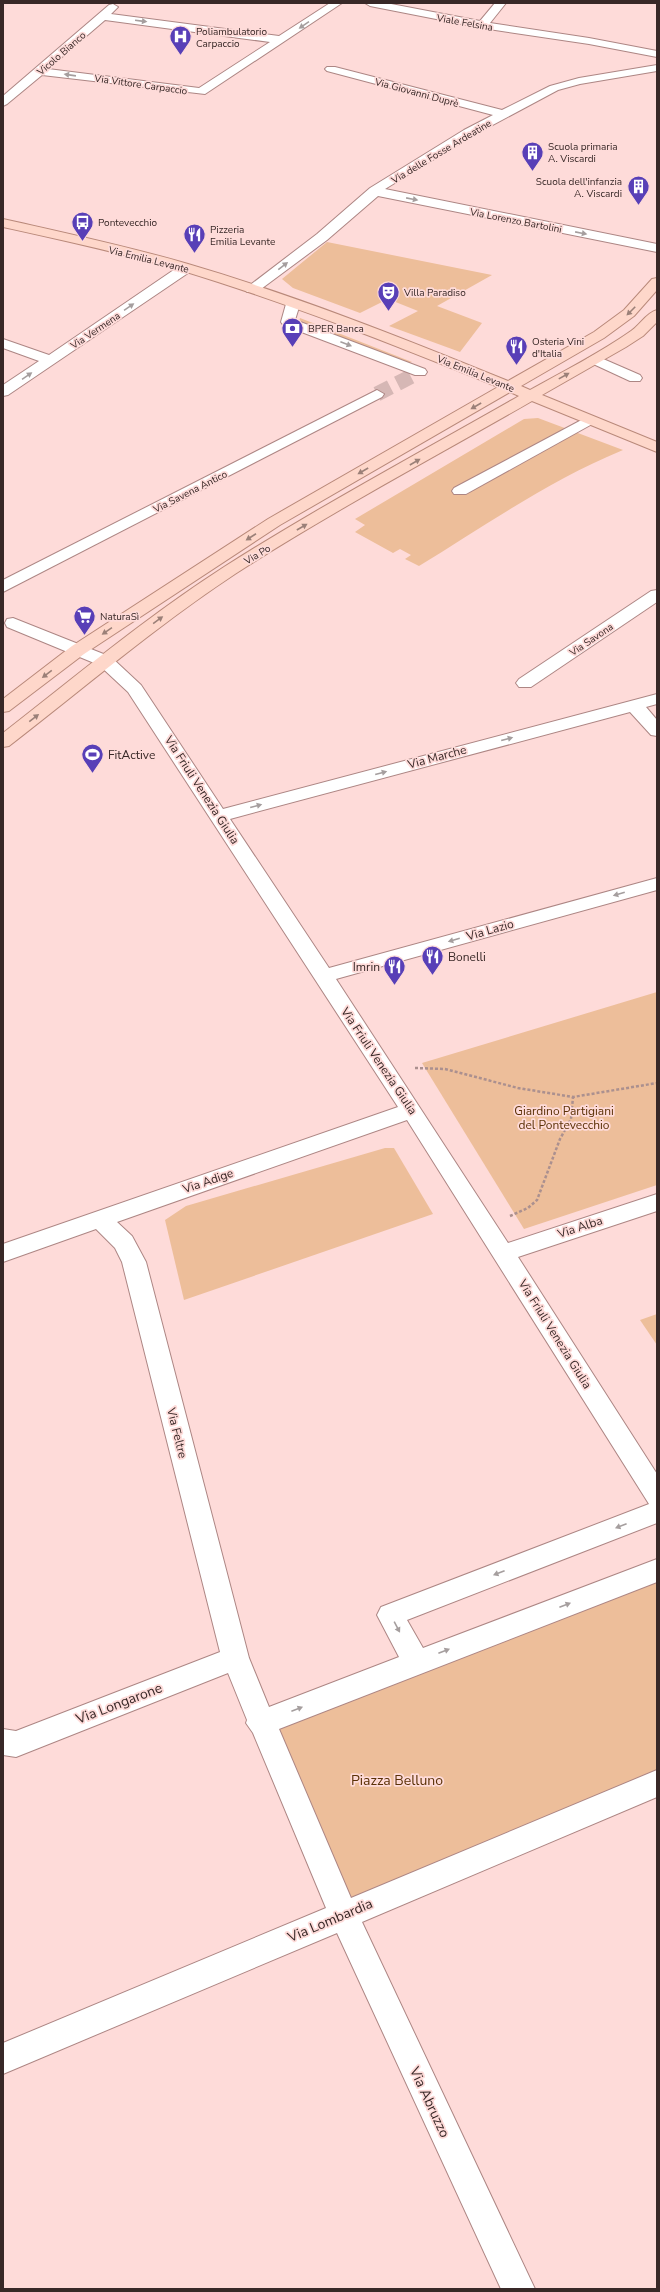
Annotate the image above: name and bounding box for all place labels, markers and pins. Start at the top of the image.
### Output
hospital icon: Poliambulatorio Carpaccio [168,24,194,57]
place label: Poliambulatorio Carpaccio [196,25,267,51]
building icon: Scuola primaria A. Viscardi [520,139,546,172]
place label: Scuola primaria A. Viscardi [548,140,618,166]
building icon: Scuola dell'infanzia A. Viscardi [625,174,651,207]
place label: Scuola dell'infanzia A. Viscardi [536,175,622,201]
bus stop icon: Pontevecchio [70,209,96,242]
place label: Pontevecchio [98,216,158,230]
restaurant icon: Pizzeria Emilia Levante [182,222,208,255]
place label: Pizzeria Emilia Levante [210,223,275,249]
theatre icon: Villa Paradiso [376,279,402,312]
place label: Villa Paradiso [403,286,466,300]
bank icon: BPER Banca [279,315,305,348]
place label: BPER Banca [308,322,364,336]
restaurant icon: Osteria Vini d'Italia [504,334,530,367]
place label: Osteria Vini d'Italia [532,335,584,361]
supermarket icon: NaturaSì [72,603,98,636]
place label: NaturaSì [100,610,139,624]
sports icon: FitActive [79,742,105,775]
place label: FitActive [108,747,155,763]
restaurant icon: Bonelli [419,944,445,977]
place label: Bonelli [448,949,486,965]
restaurant icon: Imrin [382,954,408,987]
place label: Imrin [353,959,380,975]

